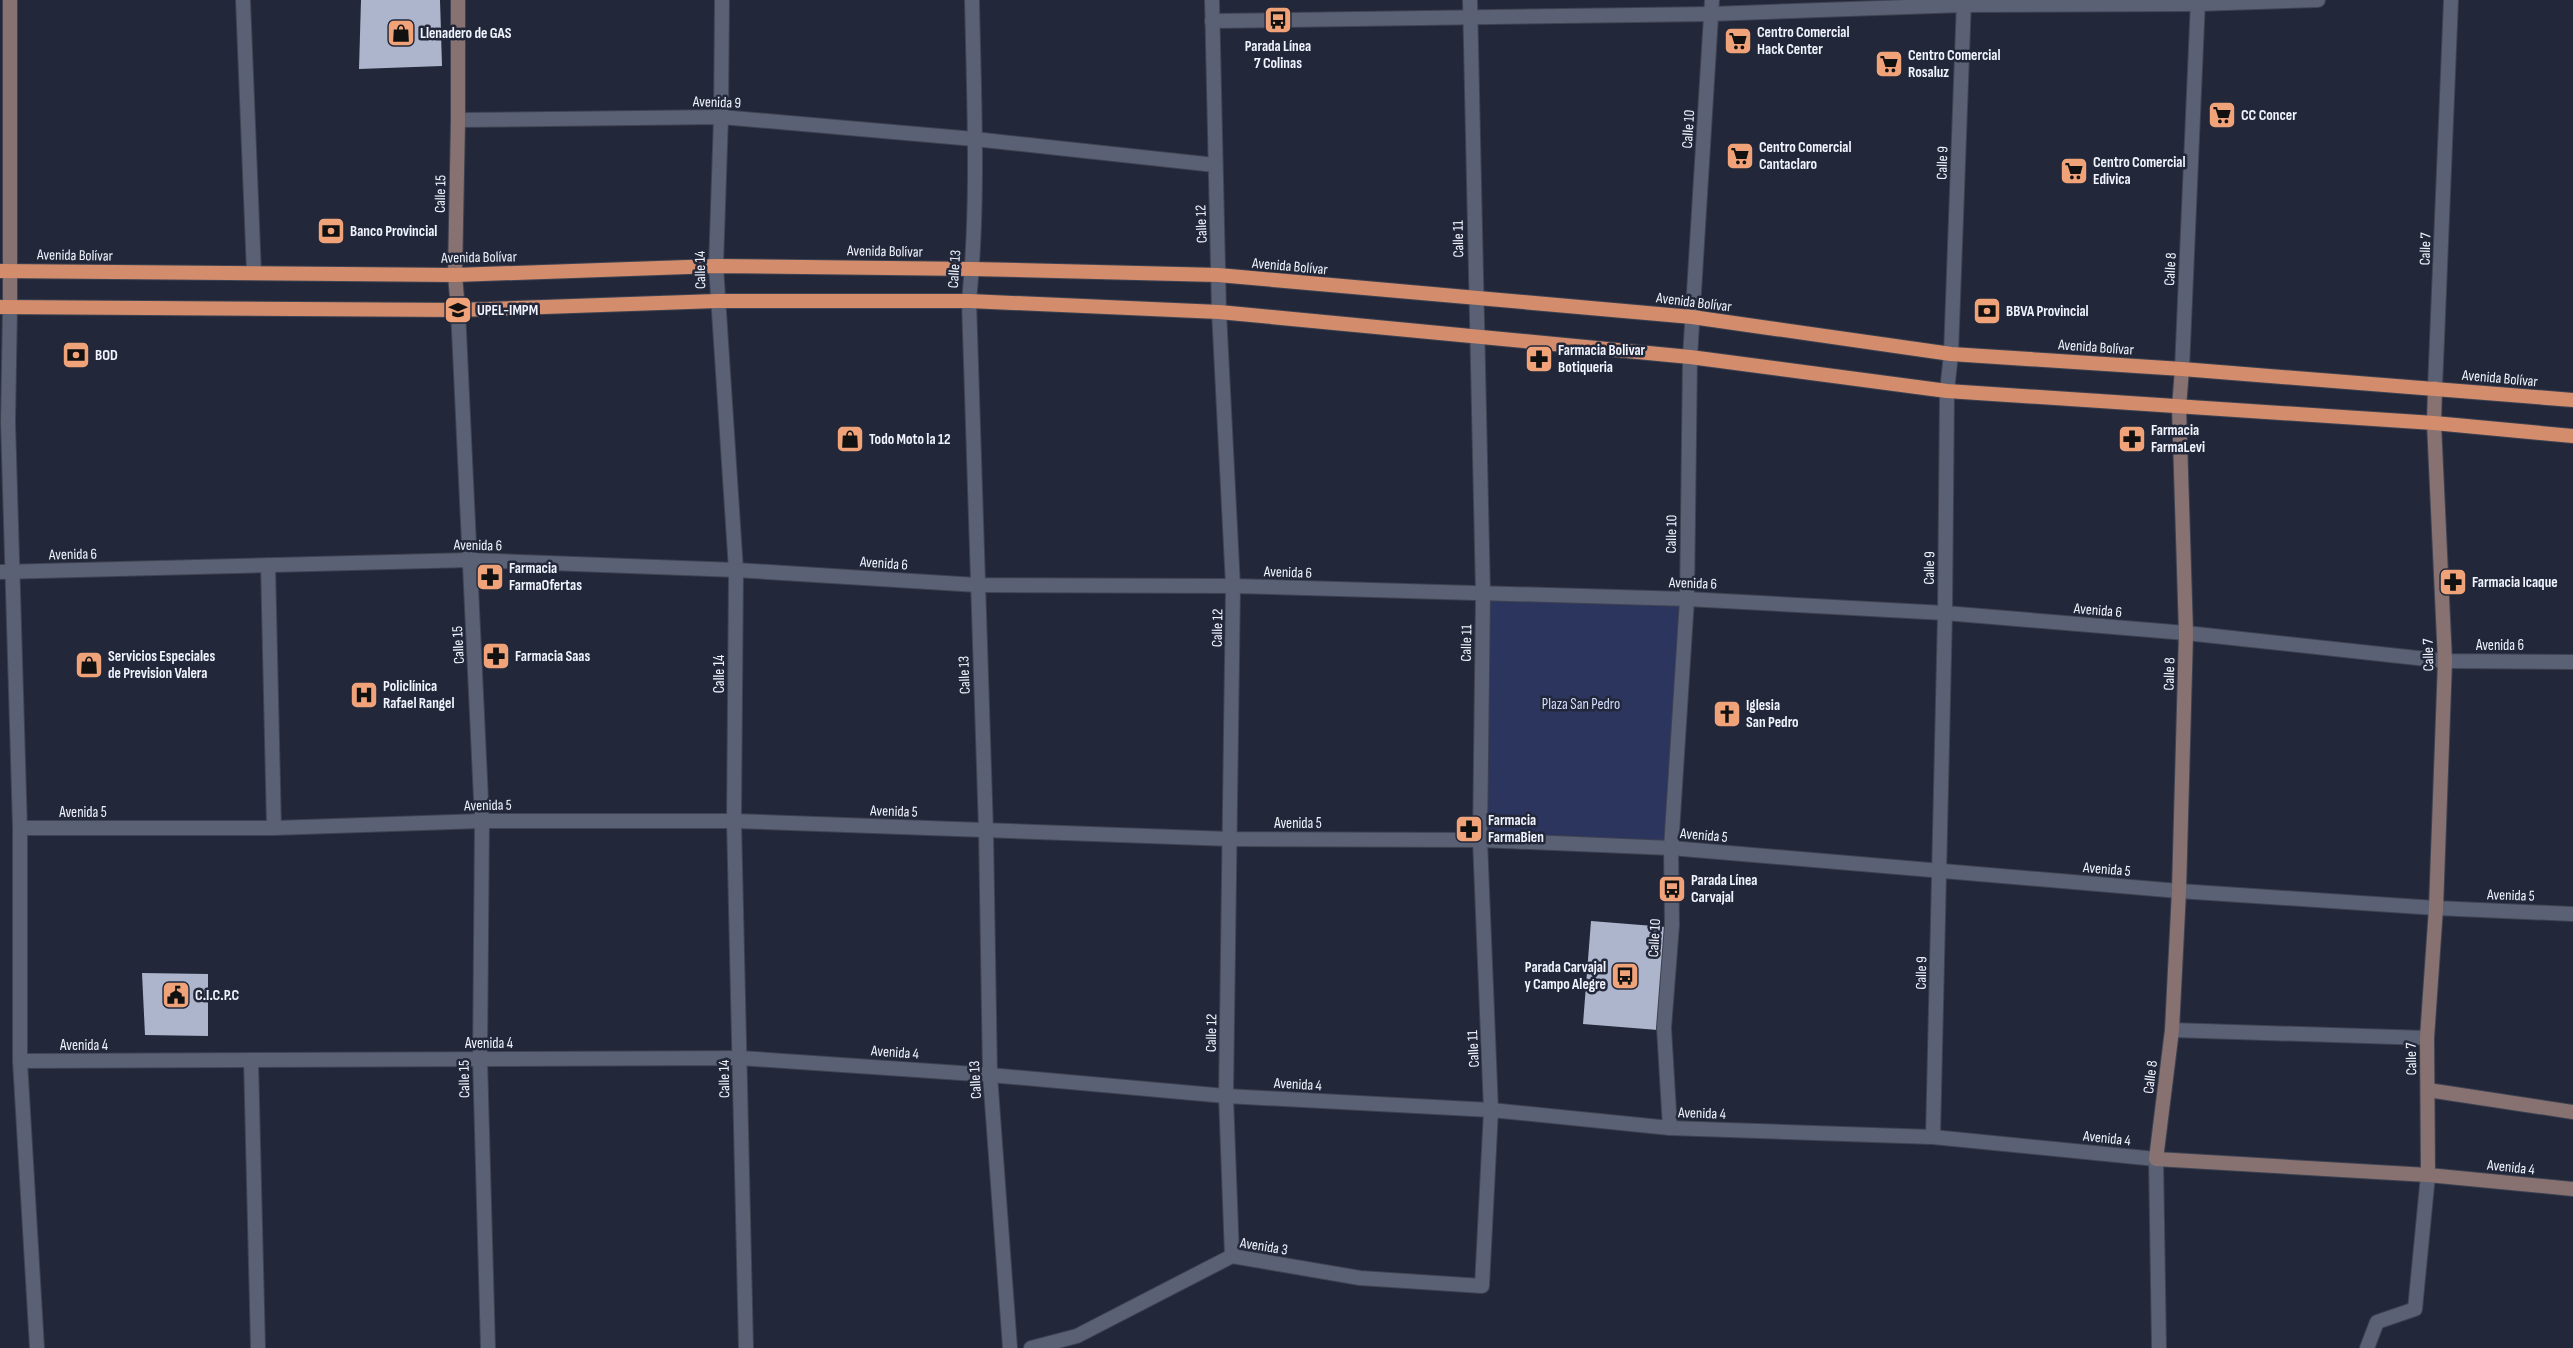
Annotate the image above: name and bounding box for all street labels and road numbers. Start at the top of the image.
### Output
street label: Avenida 9 [692,92,741,113]
street label: Calle 10 [1678,109,1699,149]
street label: Calle 9 [1932,146,1953,180]
street label: Calle 15 [431,175,450,213]
street label: Calle 12 [1191,204,1212,243]
street label: Calle 11 [1449,219,1468,258]
street label: Calle 7 [2415,232,2436,266]
street label: Avenida Bolívar [846,241,924,262]
street label: Avenida Bolívar [36,245,114,266]
street label: Avenida Bolívar [440,247,518,268]
street label: Calle 13 [944,249,965,289]
street label: Calle 14 [691,251,710,289]
street label: Calle 8 [2160,252,2181,286]
street label: Avenida Bolívar [1250,254,1329,279]
street label: Avenida Bolívar [1654,288,1733,317]
street label: Avenida Bolívar [2057,335,2135,360]
street label: Avenida Bolívar [2460,366,2539,391]
street label: Calle 10 [1662,514,1681,554]
street label: Avenida 6 [453,536,502,555]
street label: Avenida 6 [48,545,97,564]
street label: Calle 9 [1920,551,1939,585]
street label: Avenida 6 [858,552,909,575]
street label: Avenida 6 [1263,562,1312,583]
street label: Avenida 6 [1668,573,1717,594]
street label: Avenida 6 [2072,599,2123,622]
street label: Calle 12 [1208,609,1227,647]
street label: Calle 11 [1457,623,1476,662]
street label: Calle 15 [448,625,469,664]
street label: Avenida 6 [2475,636,2524,655]
street label: Calle 7 [2419,638,2438,672]
street label: Calle 14 [710,655,729,693]
street label: Calle 13 [954,655,975,694]
street label: Calle 8 [2159,657,2180,691]
street label: Avenida 5 [463,796,512,815]
street label: Avenida 5 [869,801,918,822]
street label: Avenida 5 [58,803,107,822]
street label: Avenida 5 [1273,814,1322,833]
street label: Avenida 5 [1678,824,1728,847]
street label: Avenida 5 [2081,858,2131,881]
street label: Avenida 5 [2486,885,2535,906]
street label: Calle 10 [1644,918,1665,958]
street label: Calle 9 [1912,956,1931,990]
street label: Calle 12 [1202,1014,1221,1052]
street label: Calle 11 [1463,1029,1484,1068]
street label: Avenida 4 [464,1034,513,1053]
street label: Avenida 4 [59,1036,108,1055]
street label: Avenida 4 [869,1041,919,1064]
street label: Calle 7 [2402,1042,2421,1076]
street label: Calle 8 [2139,1059,2162,1095]
street label: Calle 15 [455,1060,474,1098]
street label: Calle 14 [715,1060,734,1098]
street label: Calle 13 [965,1060,986,1100]
street label: Avenida 4 [1273,1074,1322,1095]
street label: Avenida 4 [1677,1103,1726,1124]
street label: Avenida 4 [2081,1126,2132,1150]
street label: Avenida 4 [2485,1155,2536,1179]
street label: Avenida 3 [1238,1233,1289,1260]

